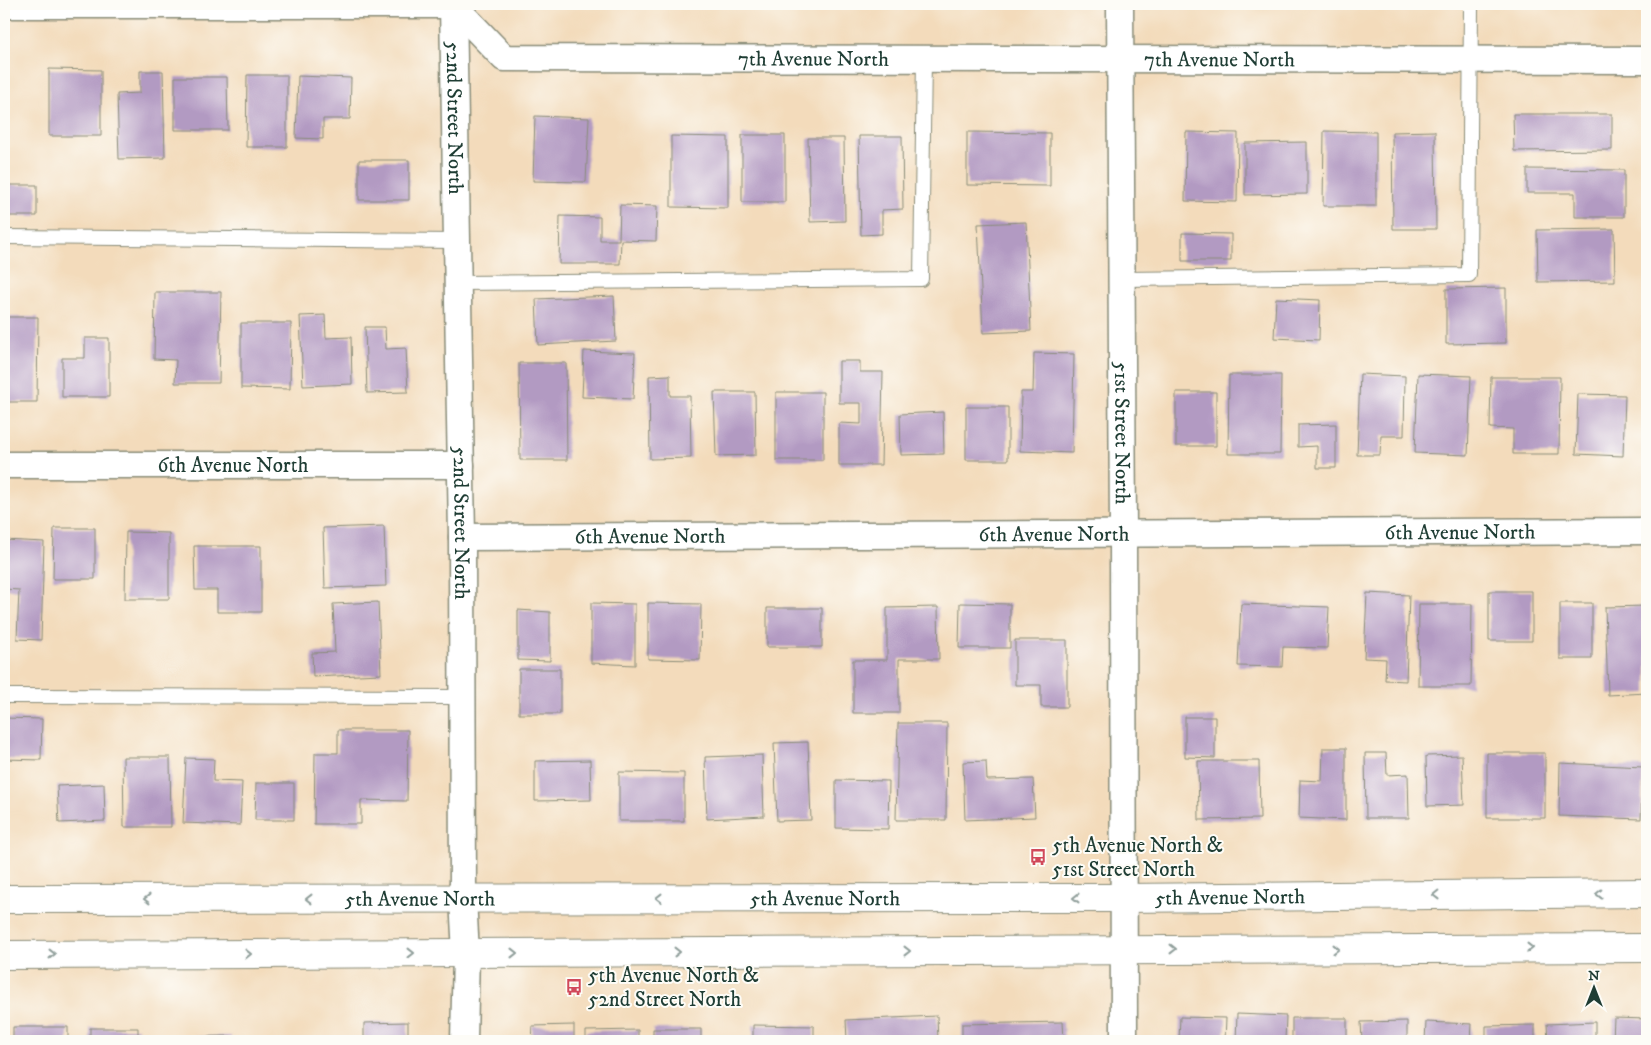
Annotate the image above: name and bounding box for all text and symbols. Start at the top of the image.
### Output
street label: 52nd Street North [440,41,468,195]
street label: 7th Avenue North [738,46,889,73]
street label: 7th Avenue North [1144,47,1295,73]
street label: 51st Street North [1108,361,1135,505]
street label: 52nd Street North [446,446,474,600]
street label: 6th Avenue North [158,453,308,479]
street label: 6th Avenue North [1385,520,1535,546]
street label: 6th Avenue North [979,522,1129,548]
street label: 6th Avenue North [575,524,725,550]
place label: 5th Avenue North & 51st Street North [1052,833,1223,883]
bus stop icon: 5th Avenue North & 51st Street North [1028,847,1048,867]
street label: 5th Avenue North [1155,884,1305,912]
street label: 5th Avenue North [750,886,900,912]
street label: 5th Avenue North [345,887,495,913]
one-way arrow [1594,888,1602,899]
one-way arrow [1432,890,1440,900]
one-way arrow [655,893,662,903]
one-way arrow [1071,893,1079,903]
one-way arrow [142,894,150,904]
one-way arrow [305,894,312,904]
one-way arrow [1527,943,1535,953]
one-way arrow [1170,944,1177,954]
one-way arrow [1332,944,1340,954]
one-way arrow [903,946,911,956]
one-way arrow [674,947,681,957]
one-way arrow [408,948,415,958]
one-way arrow [511,948,519,958]
one-way arrow [49,949,57,959]
one-way arrow [245,949,253,959]
north arrow [1568,962,1618,1012]
place label: 5th Avenue North & 52nd Street North [588,963,759,1013]
text: N [1588,967,1600,985]
bus stop icon: 5th Avenue North & 52nd Street North [564,977,584,997]

